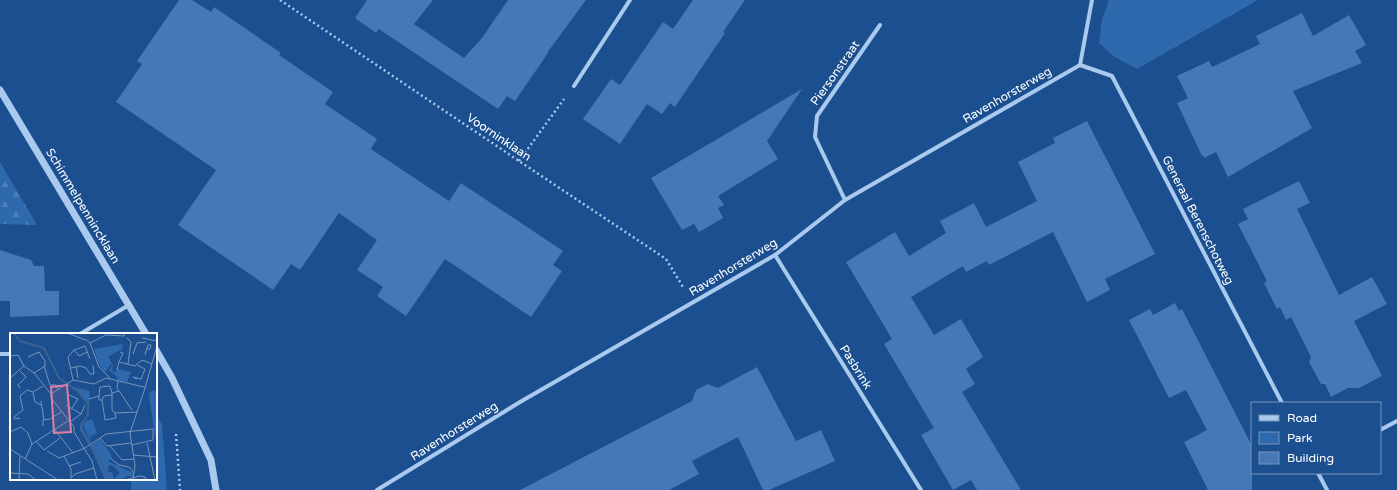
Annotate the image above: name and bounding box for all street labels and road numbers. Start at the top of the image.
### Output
street label: Piersonstraat [808,38,863,108]
street label: Ravenhorsterweg [960,64,1054,126]
street label: Voorninklaan [464,110,534,164]
street label: Schimmelpennincklaan [43,146,123,266]
street label: Generaal Berenschotweg [1159,153,1237,287]
street label: Ravenhorsterweg [686,235,780,299]
street label: Pasbrink [837,342,875,392]
street label: Ravenhorsterweg [408,399,500,463]

